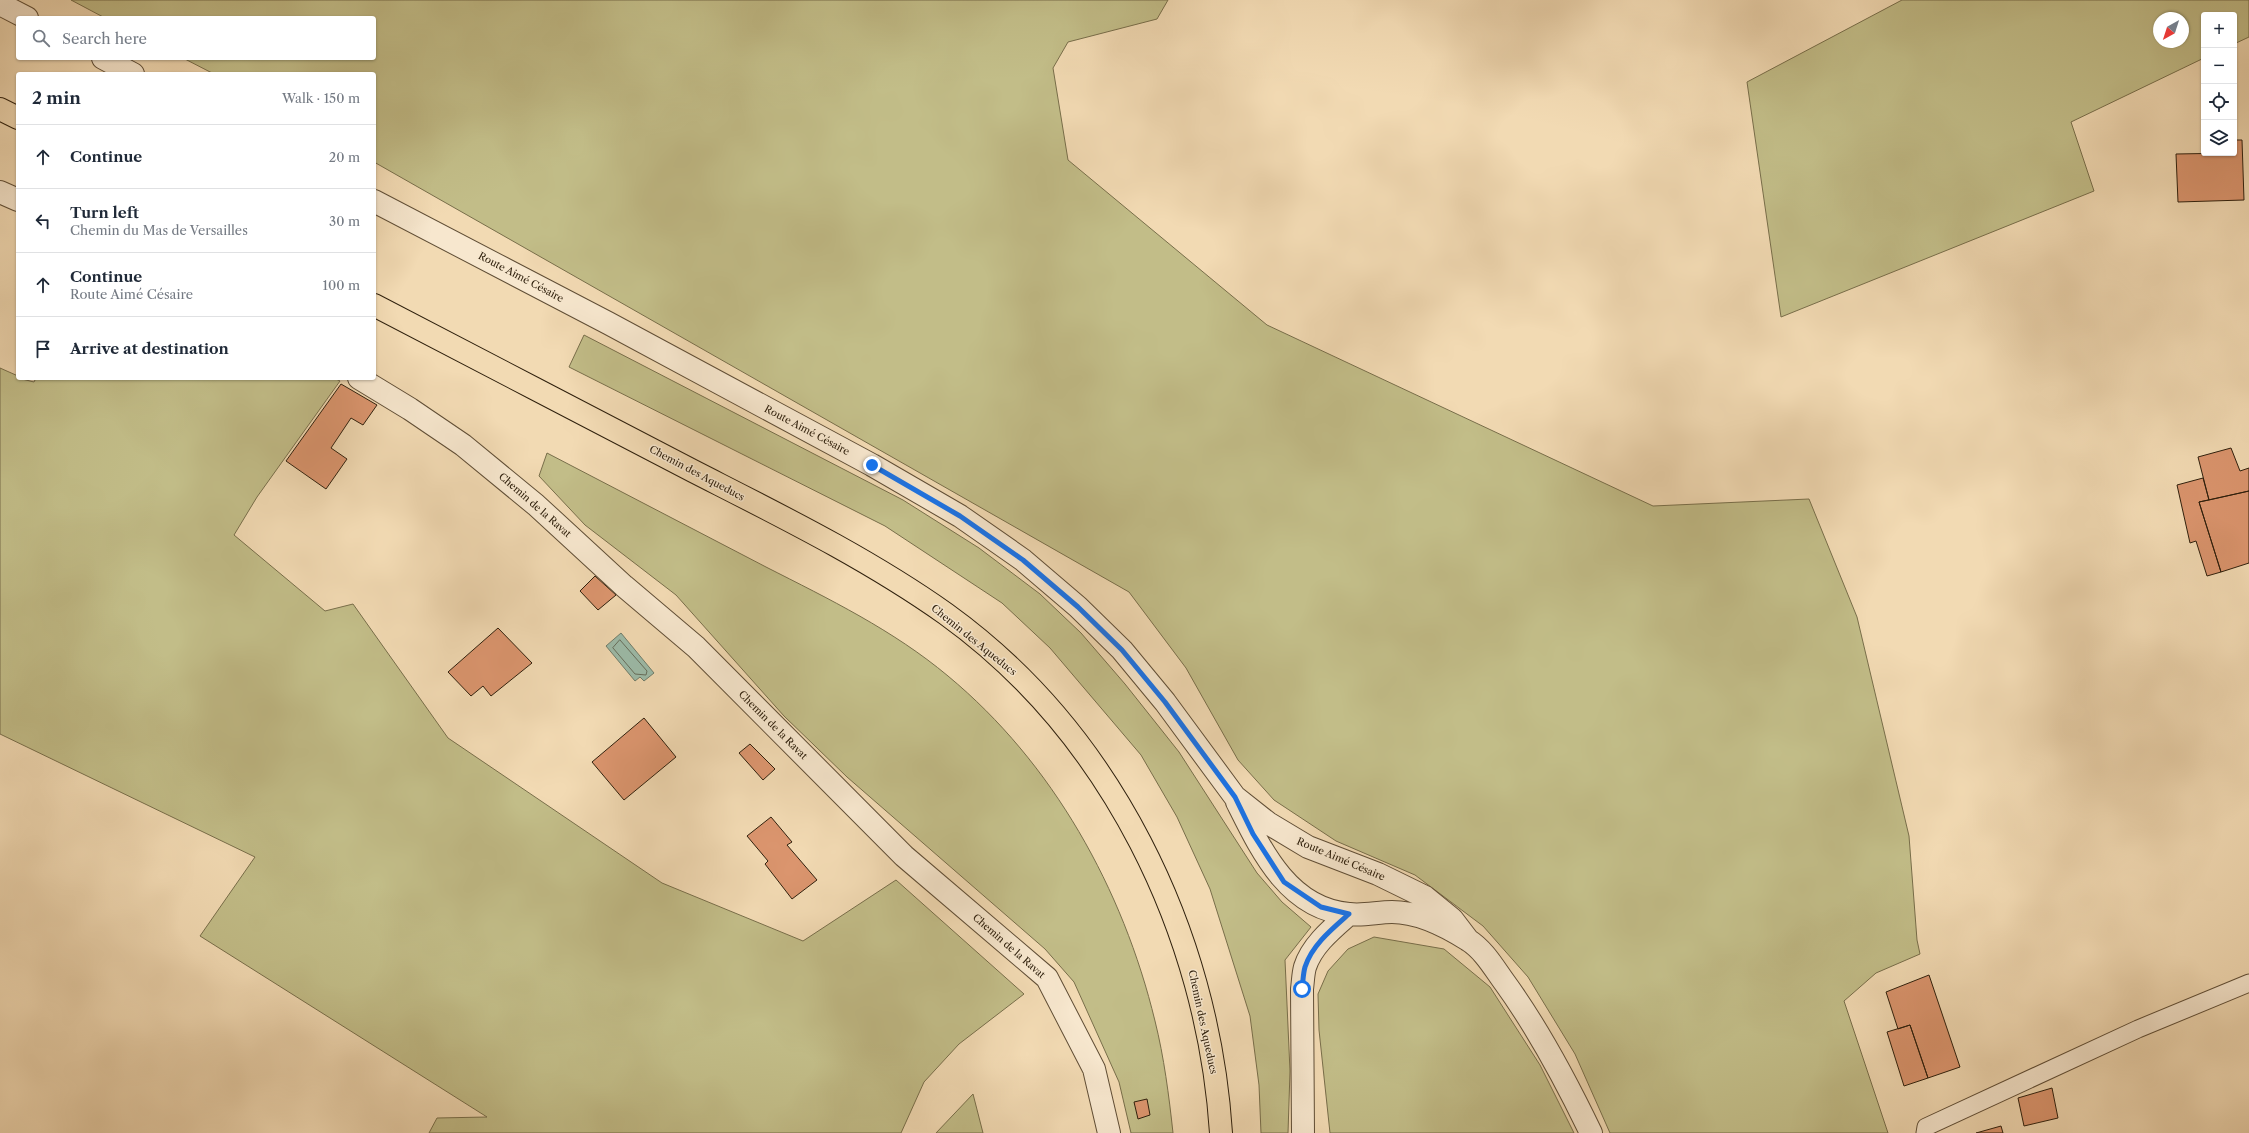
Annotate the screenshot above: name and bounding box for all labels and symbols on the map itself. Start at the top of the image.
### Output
north arrow [2153,12,2189,48]
street label: Route Aimé Césaire [476,249,566,305]
street label: Route Aimé Césaire [762,402,852,458]
street label: Chemin des Aqueducs [647,442,747,504]
route end [863,456,881,474]
street label: Chemin de la Ravat [496,470,574,540]
street label: Chemin des Aqueducs [929,602,1019,678]
street label: Chemin de la Ravat [736,688,811,763]
street label: Route Aimé Césaire [1295,835,1387,884]
street label: Chemin de la Ravat [970,911,1048,981]
street label: Chemin des Aqueducs [1186,969,1220,1075]
route start [1293,980,1311,998]

